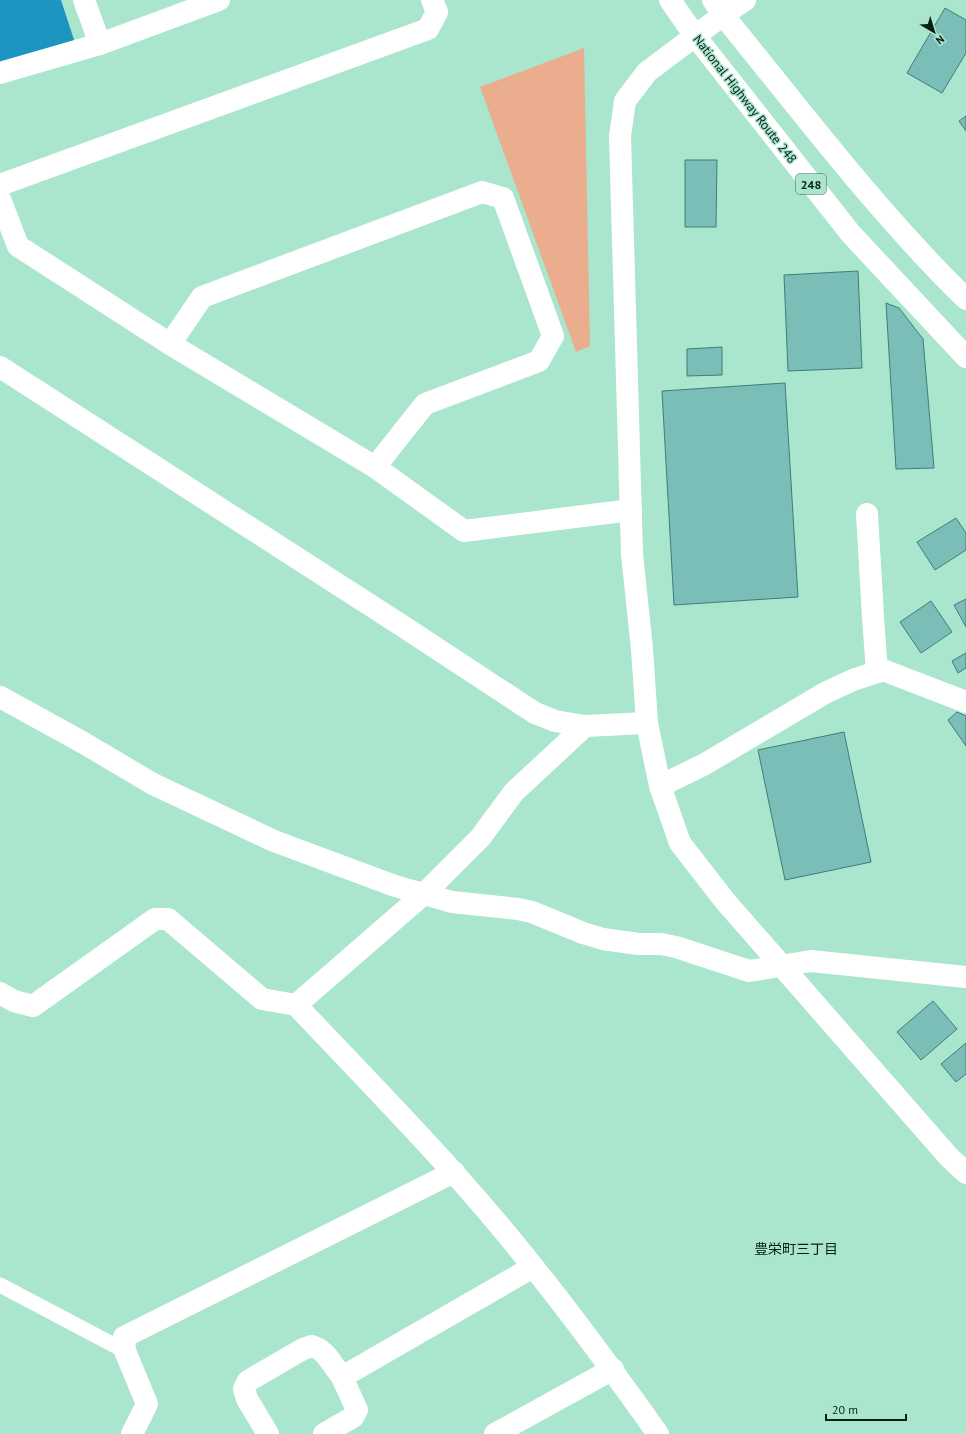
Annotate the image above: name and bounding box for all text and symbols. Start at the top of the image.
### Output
north arrow [914,12,954,52]
street label: National Highway Route 248 [689,31,801,167]
text: N [933,32,947,48]
road number: 248 [796,174,826,194]
district label: 豊栄町三丁目 [754,1240,838,1258]
scale bar [826,1396,906,1422]
text: 20 m [832,1402,858,1417]

